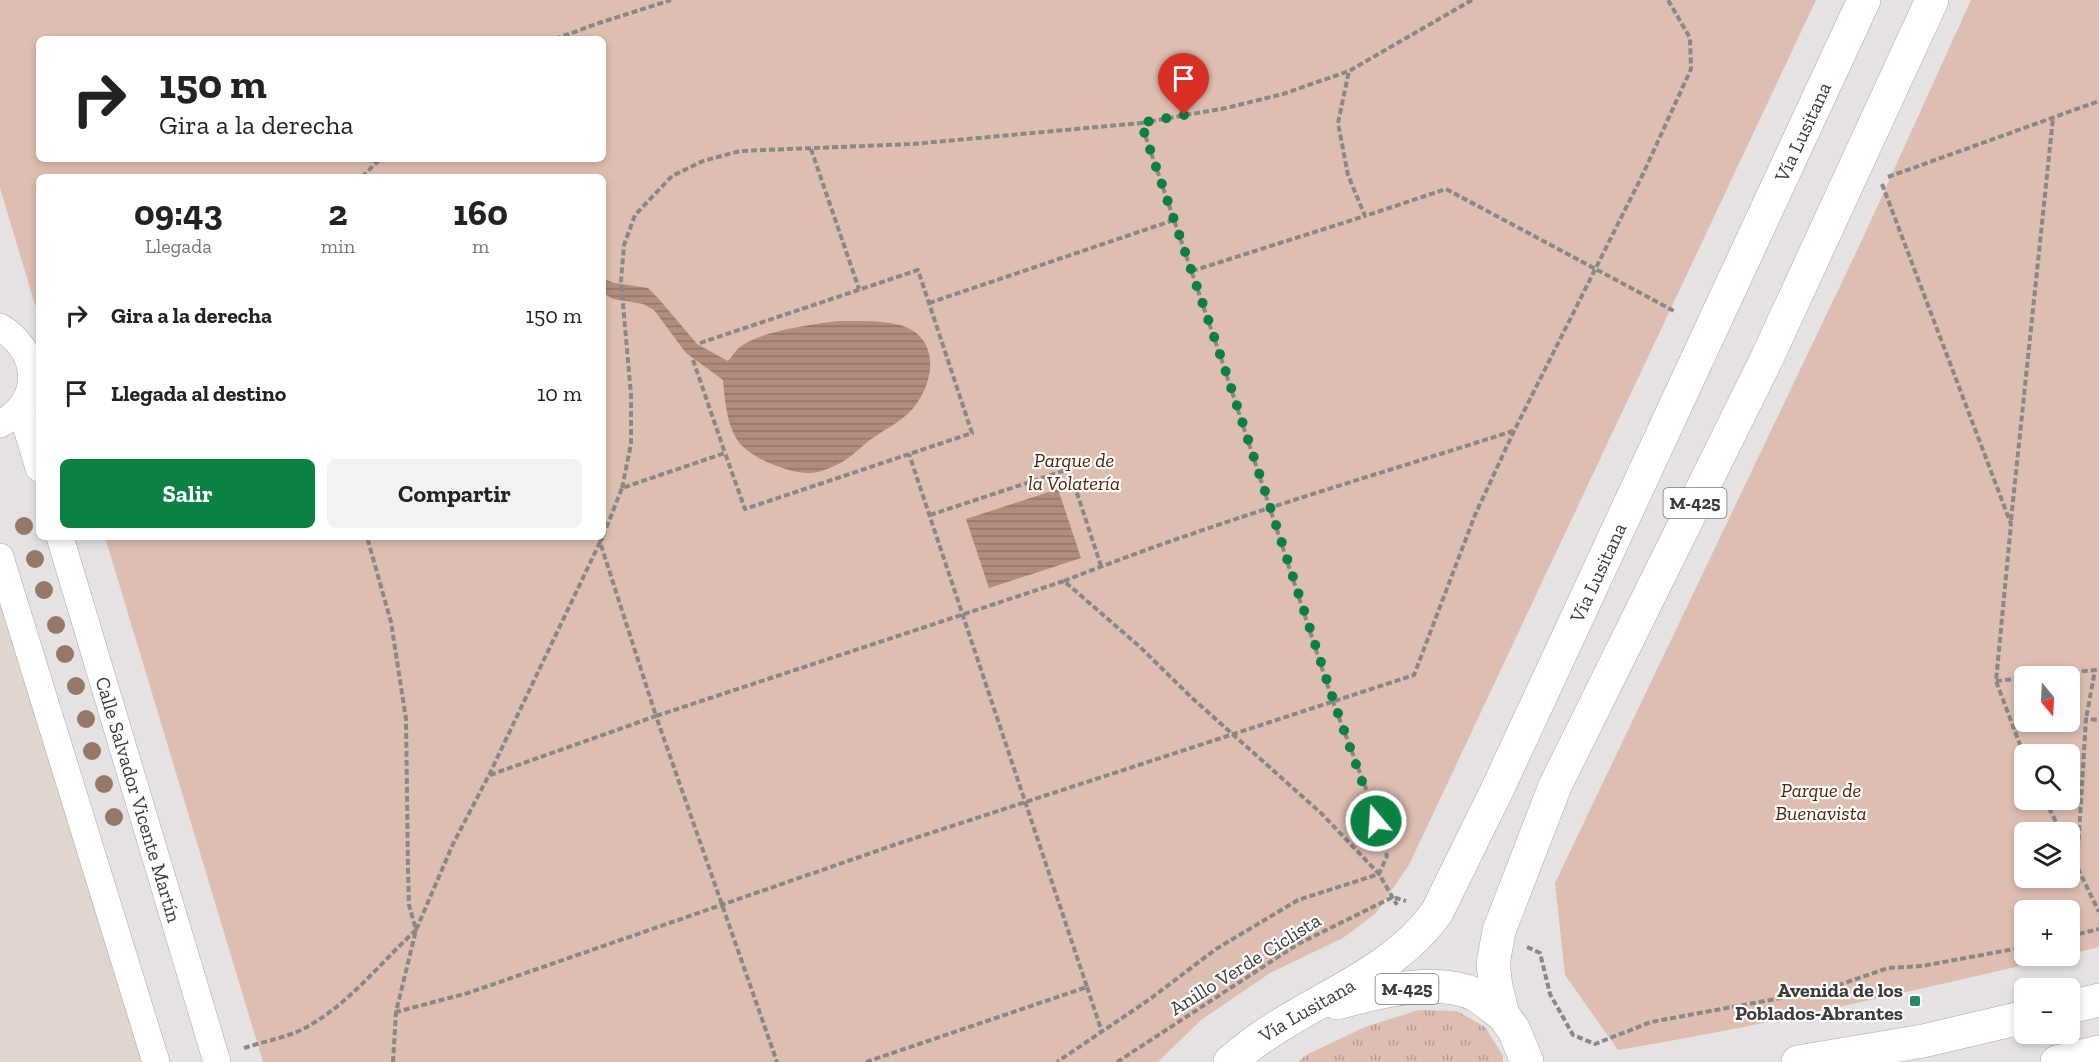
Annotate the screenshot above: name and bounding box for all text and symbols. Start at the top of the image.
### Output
pin [1158,53,1209,115]
text: 150 m [159,58,267,109]
icon: right [60,60,138,138]
icon: arrive [1167,62,1200,95]
street label: Vía Lusitana [1769,78,1836,186]
text: Gira a la derecha [159,109,353,141]
text: 09:43 [134,191,223,234]
text: 2 [328,191,348,234]
text: 160 [453,191,508,234]
text: Llegada [145,234,212,258]
text: min [321,234,355,258]
text: m [472,234,489,258]
icon: right [60,299,93,332]
text: Gira a la derecha [111,302,272,329]
text: 150 m [526,302,582,329]
icon: arrive [60,377,93,410]
text: Llegada al destino [111,380,286,407]
text: 10 m [537,380,582,407]
park label: Parque de la Volatería [1028,448,1120,495]
button: Salir [60,459,315,528]
button: Compartir [327,459,582,528]
road number: M-425 [1664,488,1726,518]
street label: Vía Lusitana [1564,519,1632,627]
north arrow [2014,666,2080,732]
map controls [2014,666,2080,1044]
street label: Calle Salvador Vicente Martín [90,674,187,926]
button: search [2014,744,2080,810]
park label: Parque de Buenavista [1775,778,1867,825]
position arrow [1344,789,1408,853]
button: layers [2014,822,2080,888]
button: + [2014,900,2080,966]
street label: Anillo Verde Ciclista [1165,908,1325,1020]
street label: Vía Lusitana [1253,973,1359,1048]
road number: M-425 [1376,974,1438,1004]
place label: Avenida de los Poblados-Abrantes [1735,978,1903,1025]
button: − [2014,978,2080,1044]
marker: Avenida de los Poblados-Abrantes [1908,994,1922,1008]

